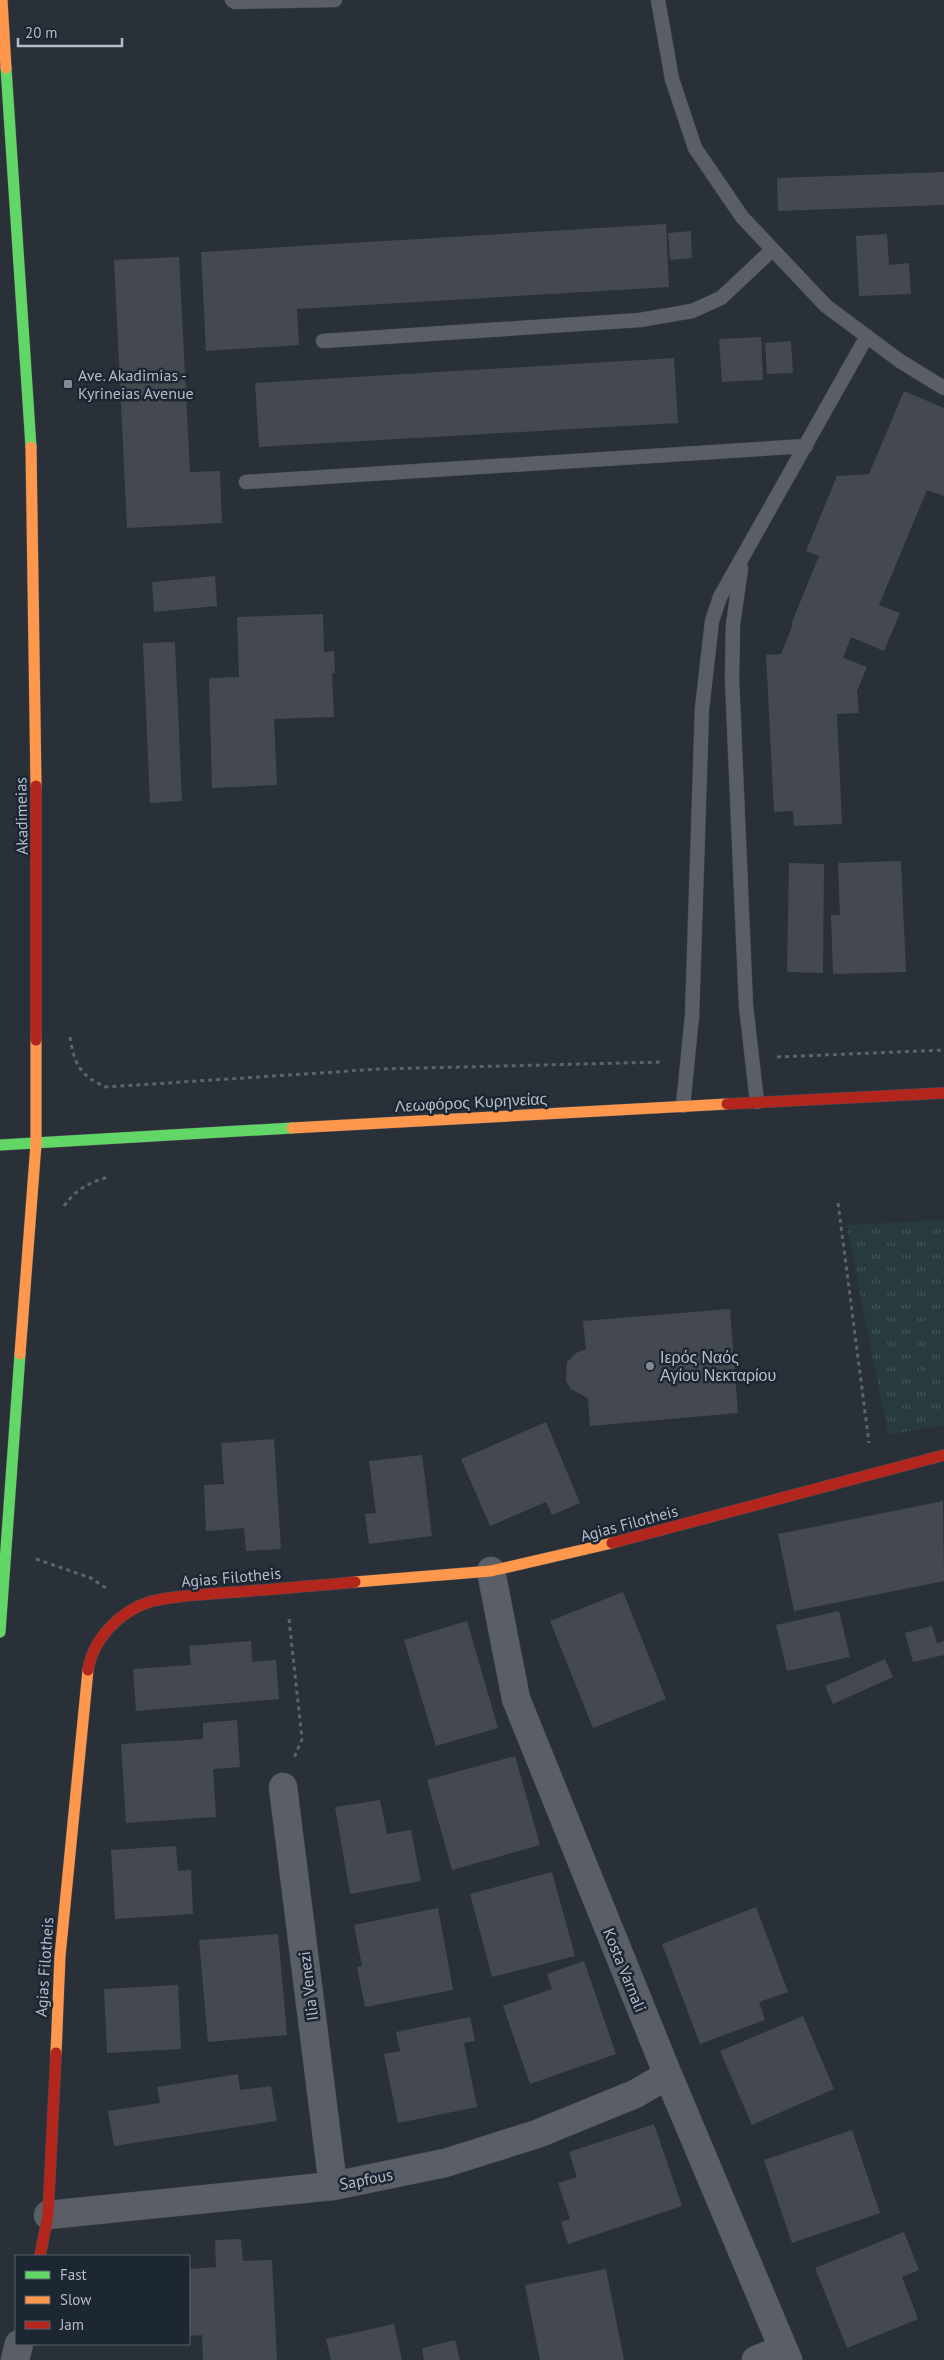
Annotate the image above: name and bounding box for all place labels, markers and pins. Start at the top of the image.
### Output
place label: Ave. Akadimias - Kyrineias Avenue [78,365,194,403]
marker: Ave. Akadimias - Kyrineias Avenue [62,378,74,390]
place label: Ιερός Ναός Αγίου Νεκταρίου [660,1347,776,1385]
marker: Ιερός Ναός Αγίου Νεκταρίου [644,1360,656,1372]

